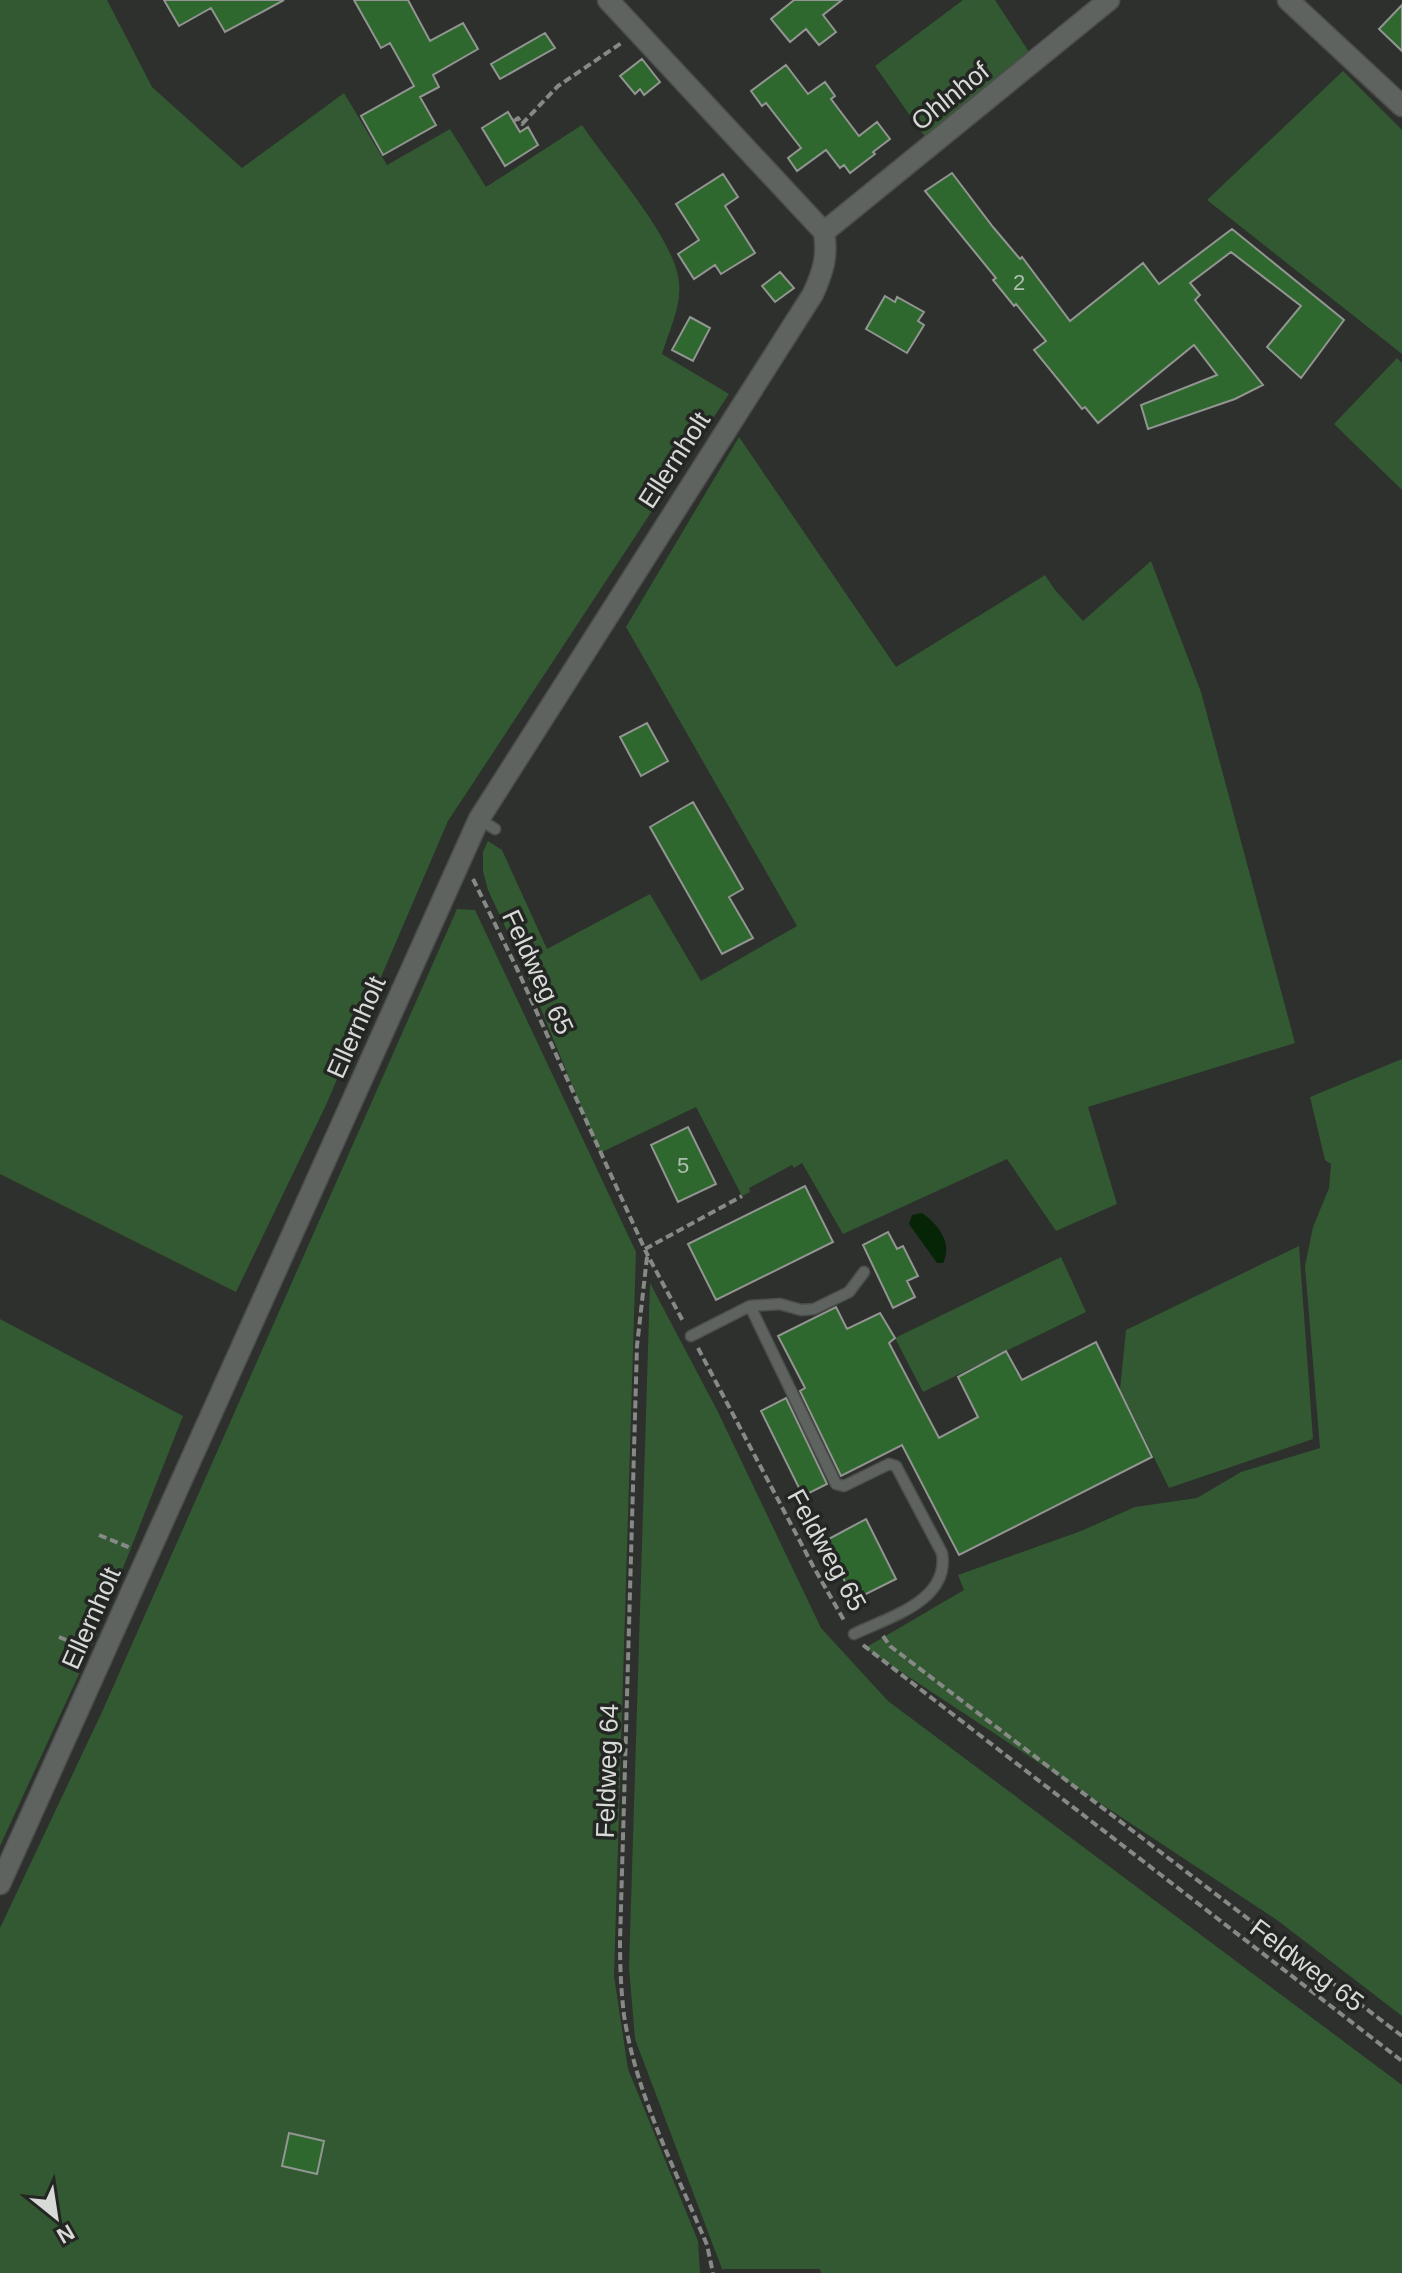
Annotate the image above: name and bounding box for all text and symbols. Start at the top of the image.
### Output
street label: Ohlnhof [905,55,995,136]
house number: 2 [1013,270,1025,295]
street label: Ellernholt [632,406,717,514]
street label: Feldweg 65 [496,905,580,1039]
street label: Ellernholt [320,971,392,1083]
house number: 5 [677,1153,689,1178]
street label: Feldweg 65 [781,1484,873,1616]
street label: Ellernholt [55,1562,127,1674]
street label: Feldweg 64 [590,1703,624,1839]
street label: Feldweg 65 [1244,1913,1370,2017]
north arrow [16,2177,96,2257]
text: N [53,2219,79,2249]

